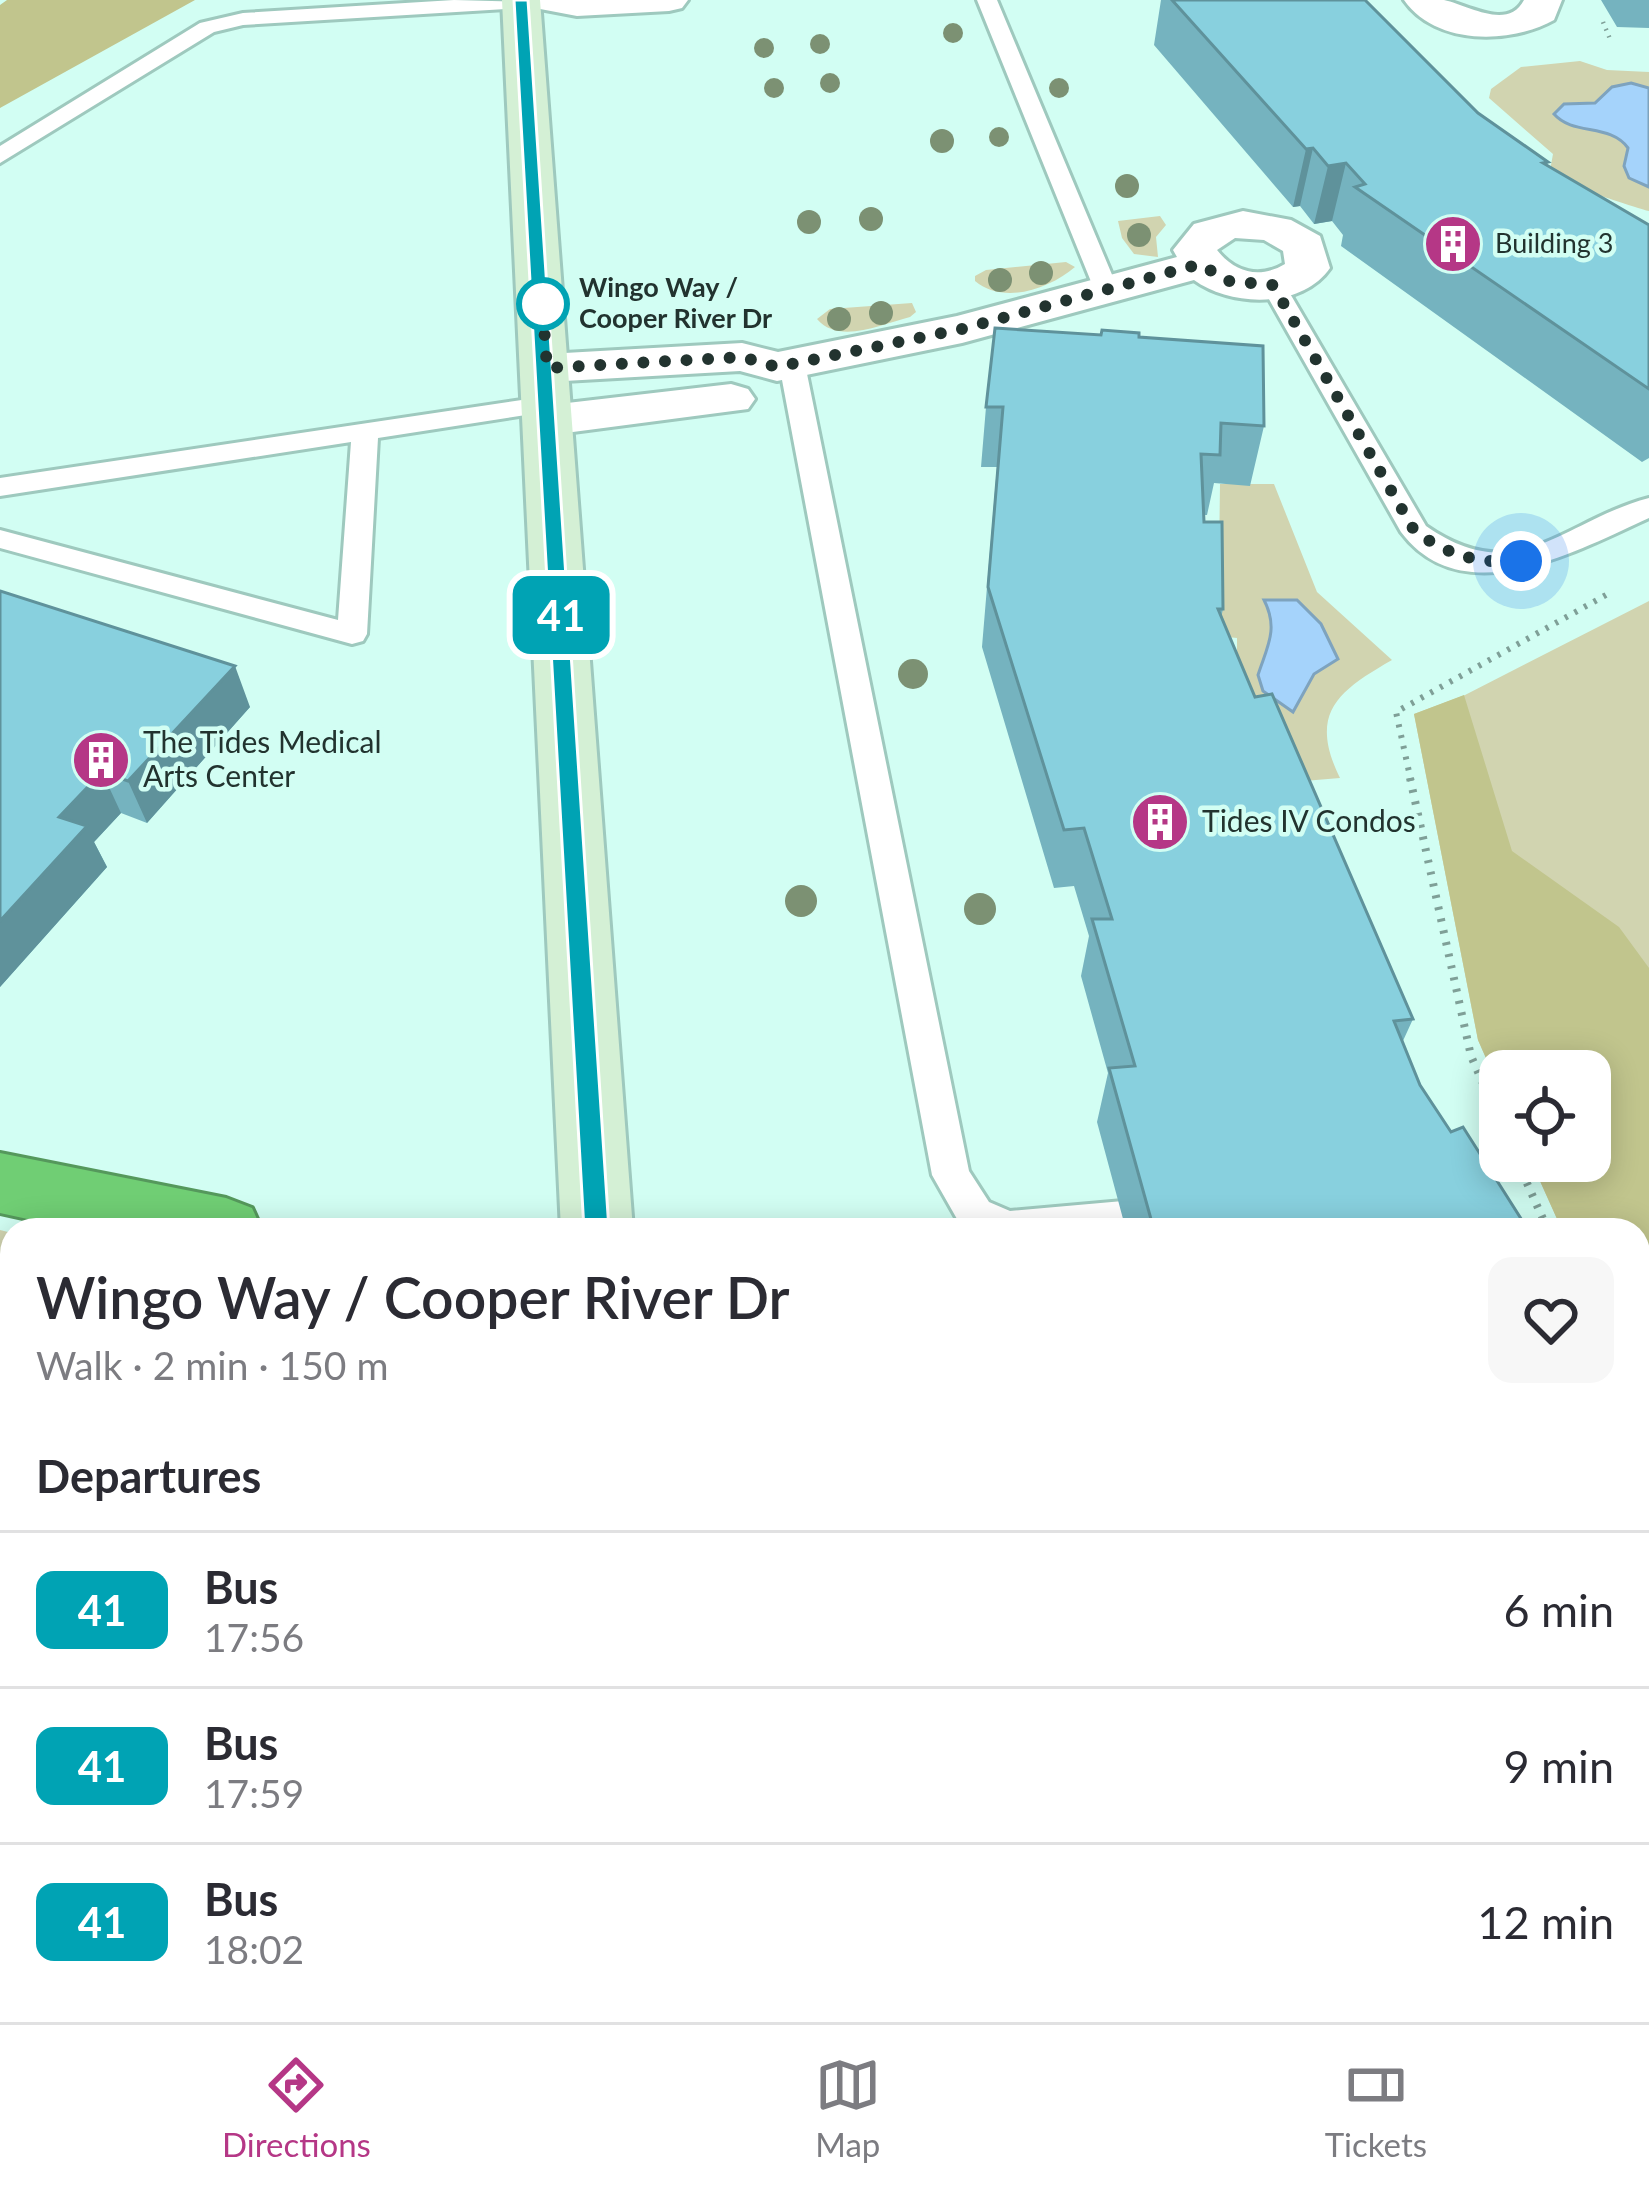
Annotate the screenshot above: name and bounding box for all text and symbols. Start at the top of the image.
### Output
building icon: Building 3 [1422,213,1484,275]
place label: Building 3 [1495,226,1613,259]
place label: Wingo Way / Cooper River Dr [579,270,772,334]
marker: Wingo Way / Cooper River Dr [518,279,568,329]
your location [1491,531,1551,591]
line badge: 41 [507,576,615,654]
text: 41 [537,590,585,640]
place label: The Tides Medical Arts Center [143,723,382,793]
building icon: The Tides Medical Arts Center [70,729,132,791]
building icon: Tides IV Condos [1129,791,1191,853]
place label: Tides IV Condos [1202,802,1416,838]
map controls [1479,1050,1611,1182]
button: locate [1479,1050,1611,1182]
button: heart [1488,1257,1614,1383]
text: Wingo Way / Cooper River Dr [36,1263,790,1331]
text: Walk · 2 min · 150 m [36,1342,389,1388]
text: Departures [36,1449,261,1503]
text: Bus [204,1560,278,1614]
text: 6 min [1503,1583,1614,1637]
text: 41 [78,1585,126,1635]
text: 17:56 [204,1614,304,1660]
text: Bus [204,1716,278,1770]
text: 9 min [1503,1739,1614,1793]
text: 41 [78,1741,126,1791]
text: 17:59 [204,1770,304,1816]
text: Bus [204,1872,278,1926]
text: 12 min [1477,1895,1614,1949]
text: 41 [78,1897,126,1947]
text: 18:02 [204,1926,304,1972]
tab: Directions [222,2052,371,2164]
tab: Map [815,2052,881,2164]
tab: Tickets [1325,2052,1427,2164]

